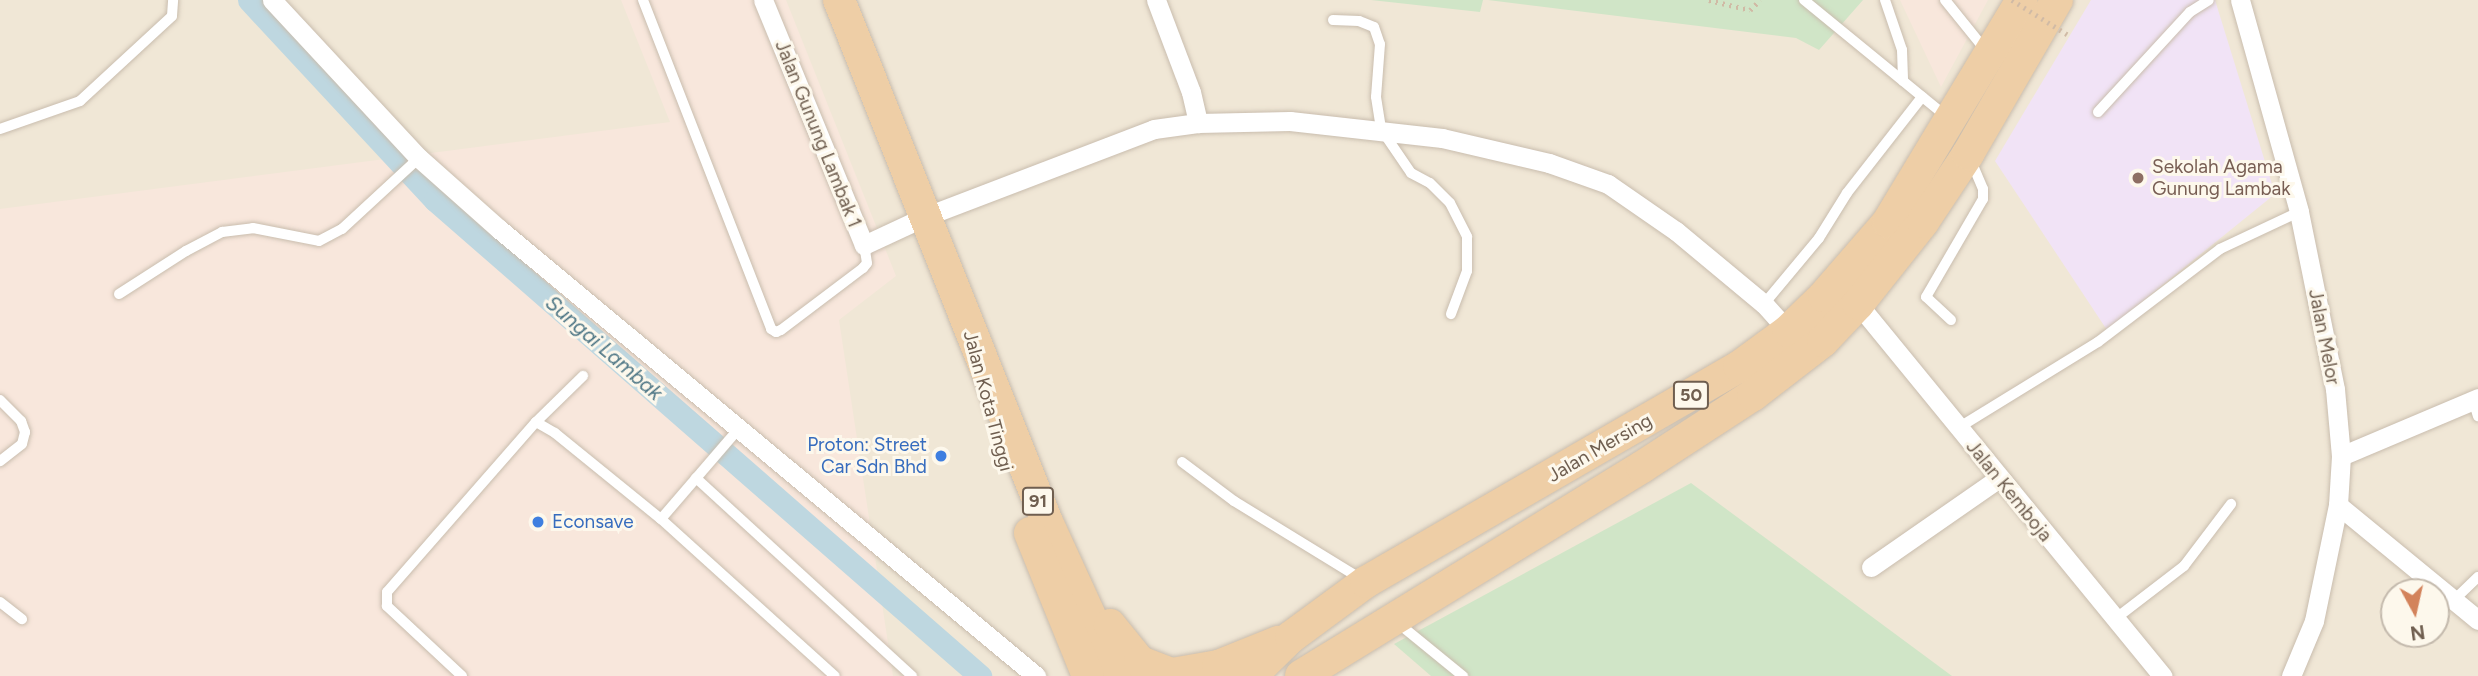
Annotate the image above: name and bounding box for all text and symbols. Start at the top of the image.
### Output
street label: Jalan Gunung Lambak 1 [770,37,866,231]
place label: Sekolah Agama Gunung Lambak [2152,156,2290,200]
marker: Sekolah Agama Gunung Lambak [2130,170,2146,186]
street label: Jalan Melor [2304,287,2344,387]
water label: Sungai Lambak [540,290,668,406]
street label: Jalan Kota Tinggi [958,328,1018,474]
road number: 50 [1672,380,1710,410]
street label: Jalan Mersing [1544,409,1656,487]
place label: Proton: Street Car Sdn Bhd [807,434,927,478]
street label: Jalan Kemboja [1961,436,2057,546]
marker: Proton: Street Car Sdn Bhd [933,448,949,464]
road number: 91 [1020,486,1056,516]
place label: Econsave [552,511,634,533]
marker: Econsave [530,514,546,530]
north arrow [2380,578,2450,648]
text: N [2409,620,2427,645]

